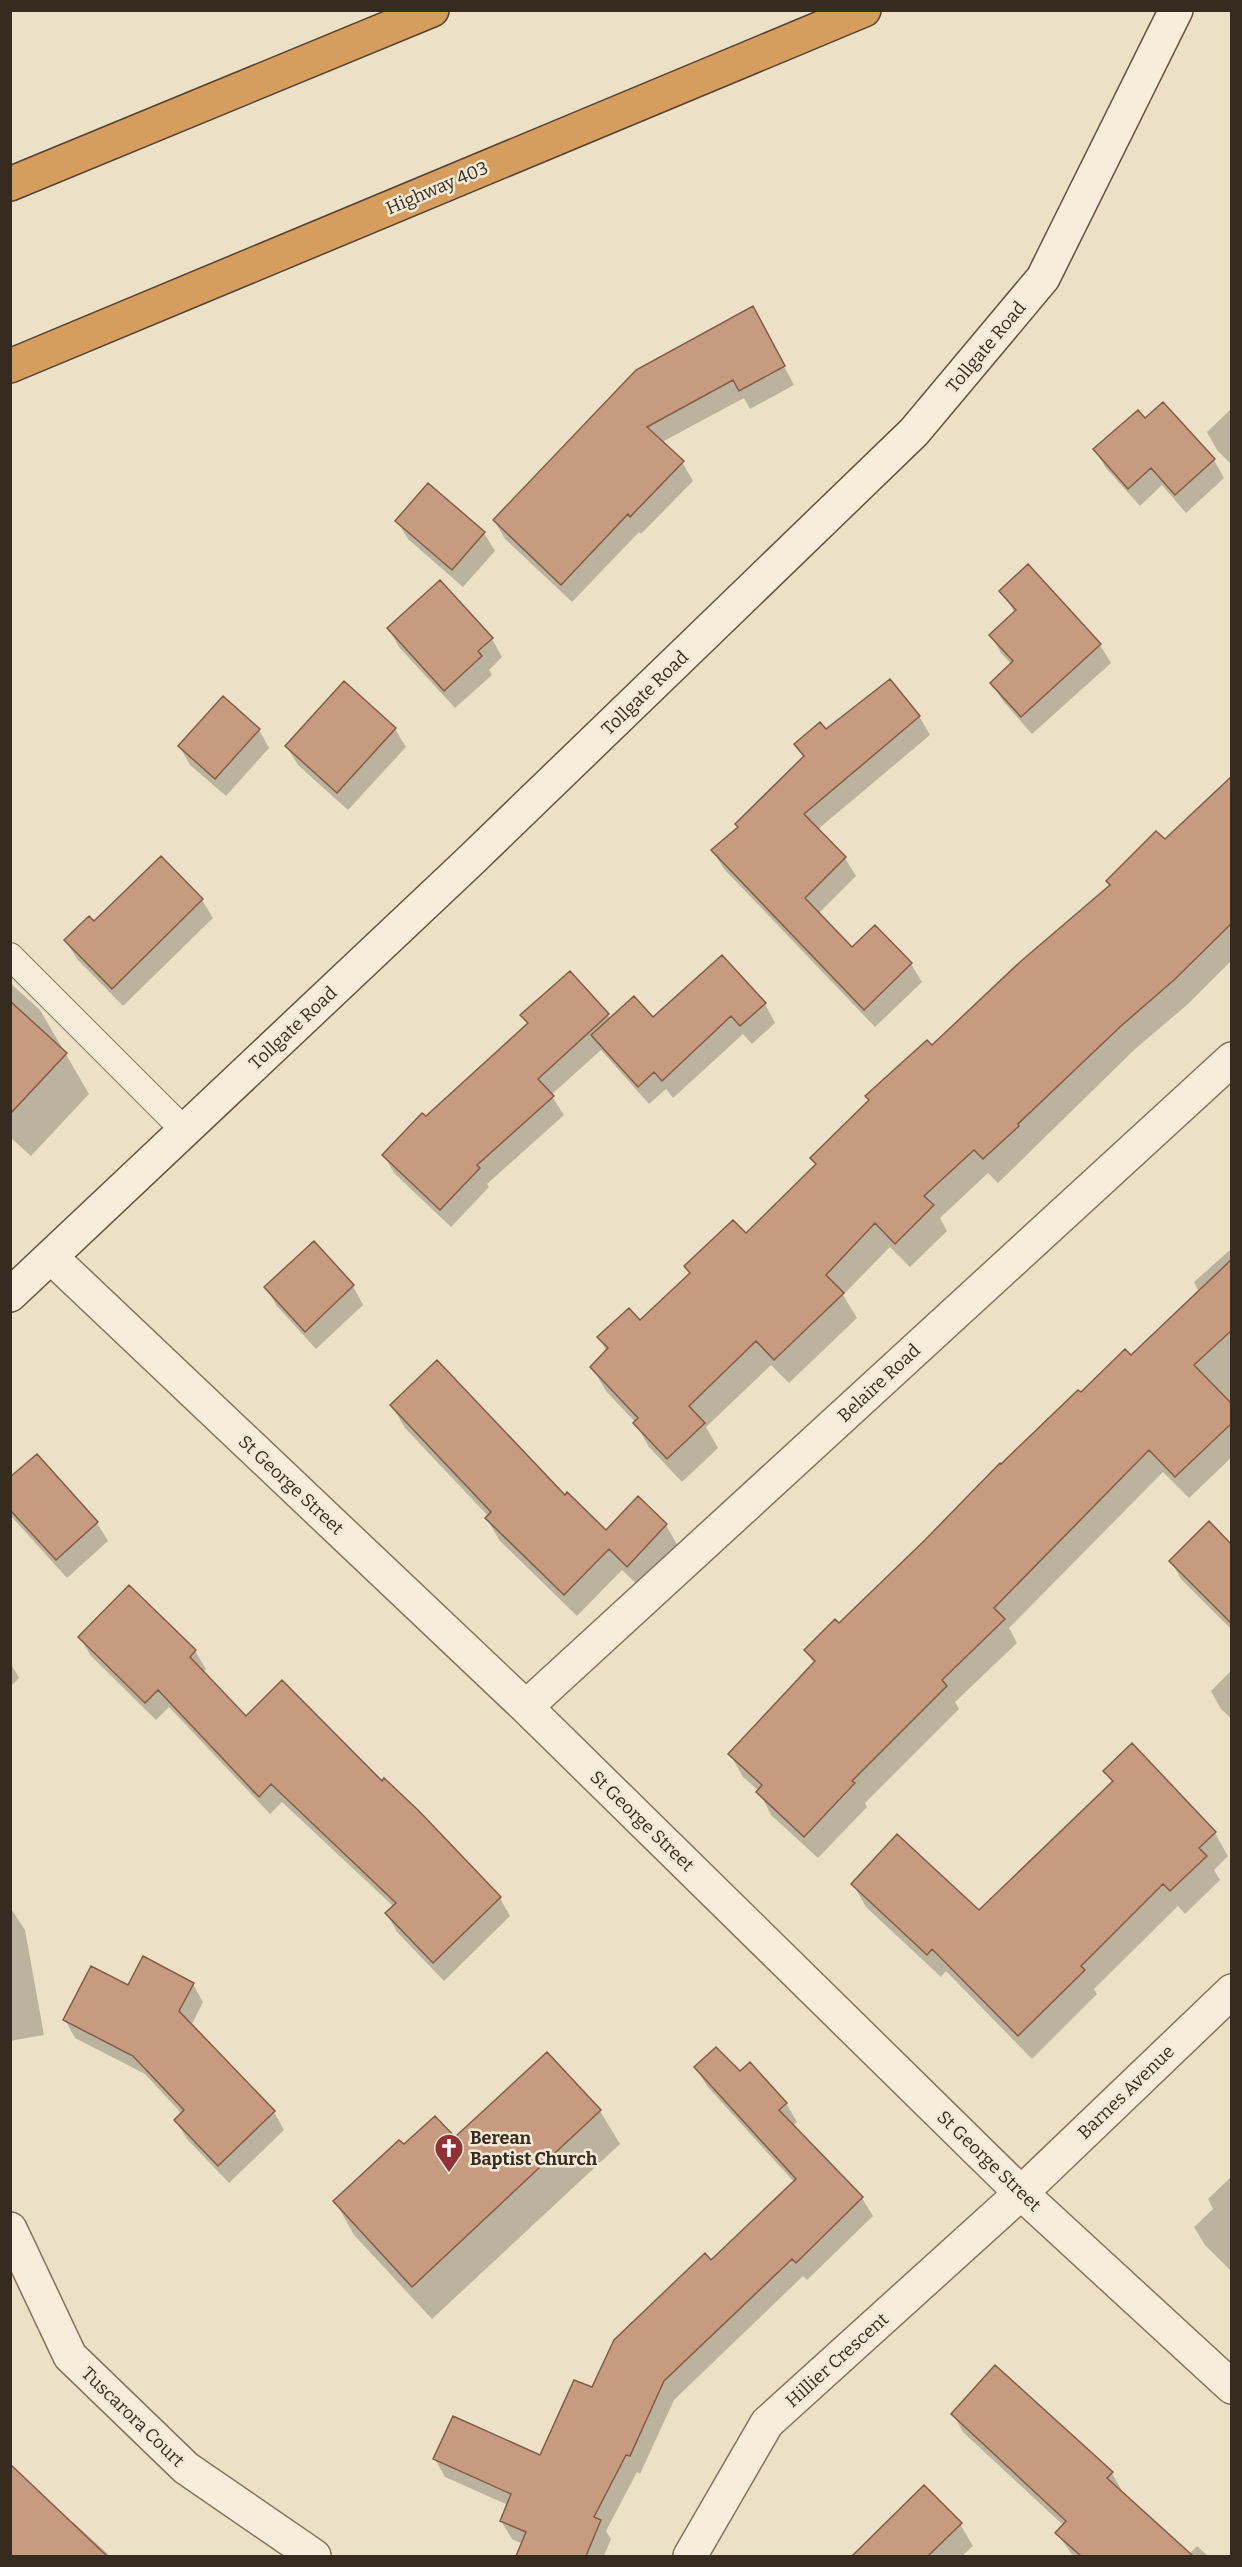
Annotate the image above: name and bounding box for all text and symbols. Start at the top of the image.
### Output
street label: Highway 403 [383,157,491,219]
street label: Tollgate Road [942,297,1031,397]
street label: Tollgate Road [597,646,693,740]
street label: Tollgate Road [245,982,342,1074]
street label: Belaire Road [833,1339,925,1427]
street label: St George Street [234,1431,349,1540]
street label: St George Street [586,1766,699,1876]
street label: Barnes Avenue [1073,2041,1179,2143]
street label: St George Street [933,2106,1046,2216]
place label: Berean Baptist Church [470,2127,598,2170]
church icon: Berean Baptist Church [433,2132,465,2174]
street label: Hillier Crescent [781,2308,893,2412]
street label: Tuscarora Court [77,2362,189,2472]

